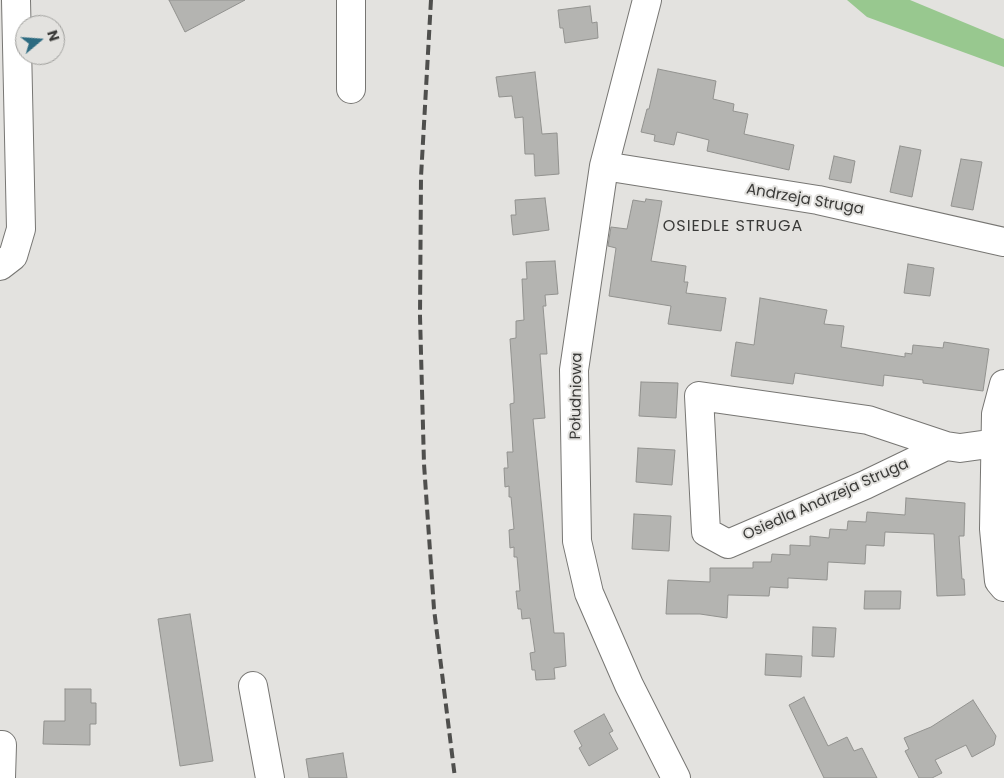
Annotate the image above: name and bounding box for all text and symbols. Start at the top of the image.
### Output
north arrow [15,15,65,65]
text: N [42,28,64,44]
street label: Andrzeja Struga [745,181,865,219]
district label: OSIEDLE STRUGA [661,217,805,237]
street label: Południowa [567,352,587,440]
street label: Osiedla Andrzeja Struga [740,455,912,545]

